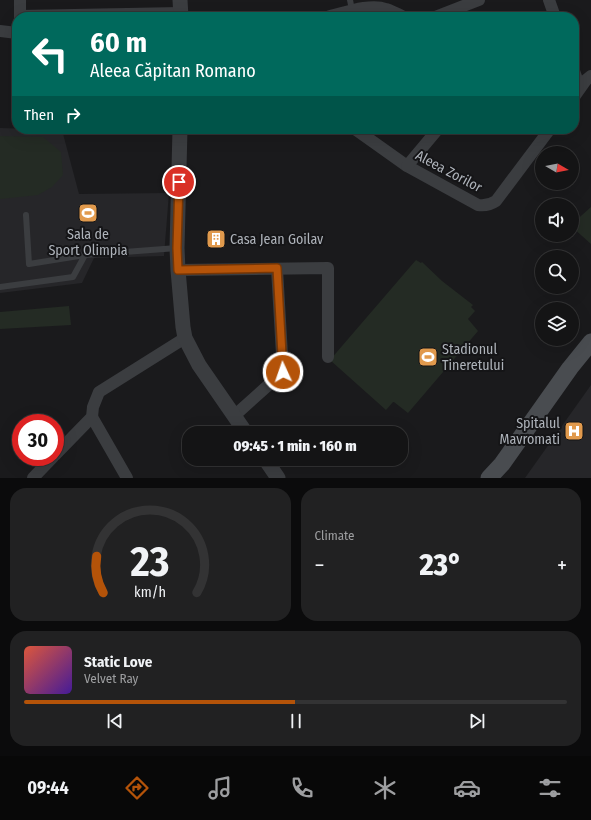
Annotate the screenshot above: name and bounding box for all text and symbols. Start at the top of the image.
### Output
text: 60 m [90,26,147,59]
icon: left [24,28,76,80]
text: Aleea Căpitan Romano [90,60,256,82]
icon: right [62,104,84,126]
text: Then [24,106,54,124]
north arrow [535,146,579,190]
map controls [535,146,579,346]
street label: Aleea Zorilor [413,147,485,196]
pin [162,165,196,199]
icon: arrive [168,171,190,193]
button: sound [535,198,579,242]
sports icon: Sala de Sport Olimpia [77,202,99,224]
place label: Sala de Sport Olimpia [48,226,128,259]
building icon: Casa Jean Goilav [205,228,227,250]
place label: Casa Jean Goilav [230,231,324,248]
button: search [535,250,579,294]
button: layers [535,302,579,346]
place label: Stadionul Tineretului [442,341,504,374]
sports icon: Stadionul Tineretului [417,346,439,368]
position arrow [262,351,304,393]
speed limit sign: 30 [12,414,64,466]
place label: Spitalul Mavromati [500,415,560,448]
hospital icon: Spitalul Mavromati [563,420,585,442]
text: 09:45 · 1 min · 160 m [233,437,357,455]
text: Climate [315,528,355,543]
text: 23 [130,536,170,586]
text: 23° [419,547,462,583]
text: − [315,552,324,579]
text: + [557,552,567,579]
text: km/h [134,583,166,600]
text: Static Love [84,653,152,671]
text: Velvet Ray [84,671,138,686]
icon: previous [104,710,126,732]
icon: pause [285,710,307,732]
icon: next [466,710,488,732]
icon: directions [123,774,151,802]
icon: music [206,774,234,802]
icon: phone [288,774,316,802]
icon: climate [371,774,399,802]
icon: car [453,774,481,802]
icon: filters [536,774,564,802]
text: 09:44 [27,777,69,799]

